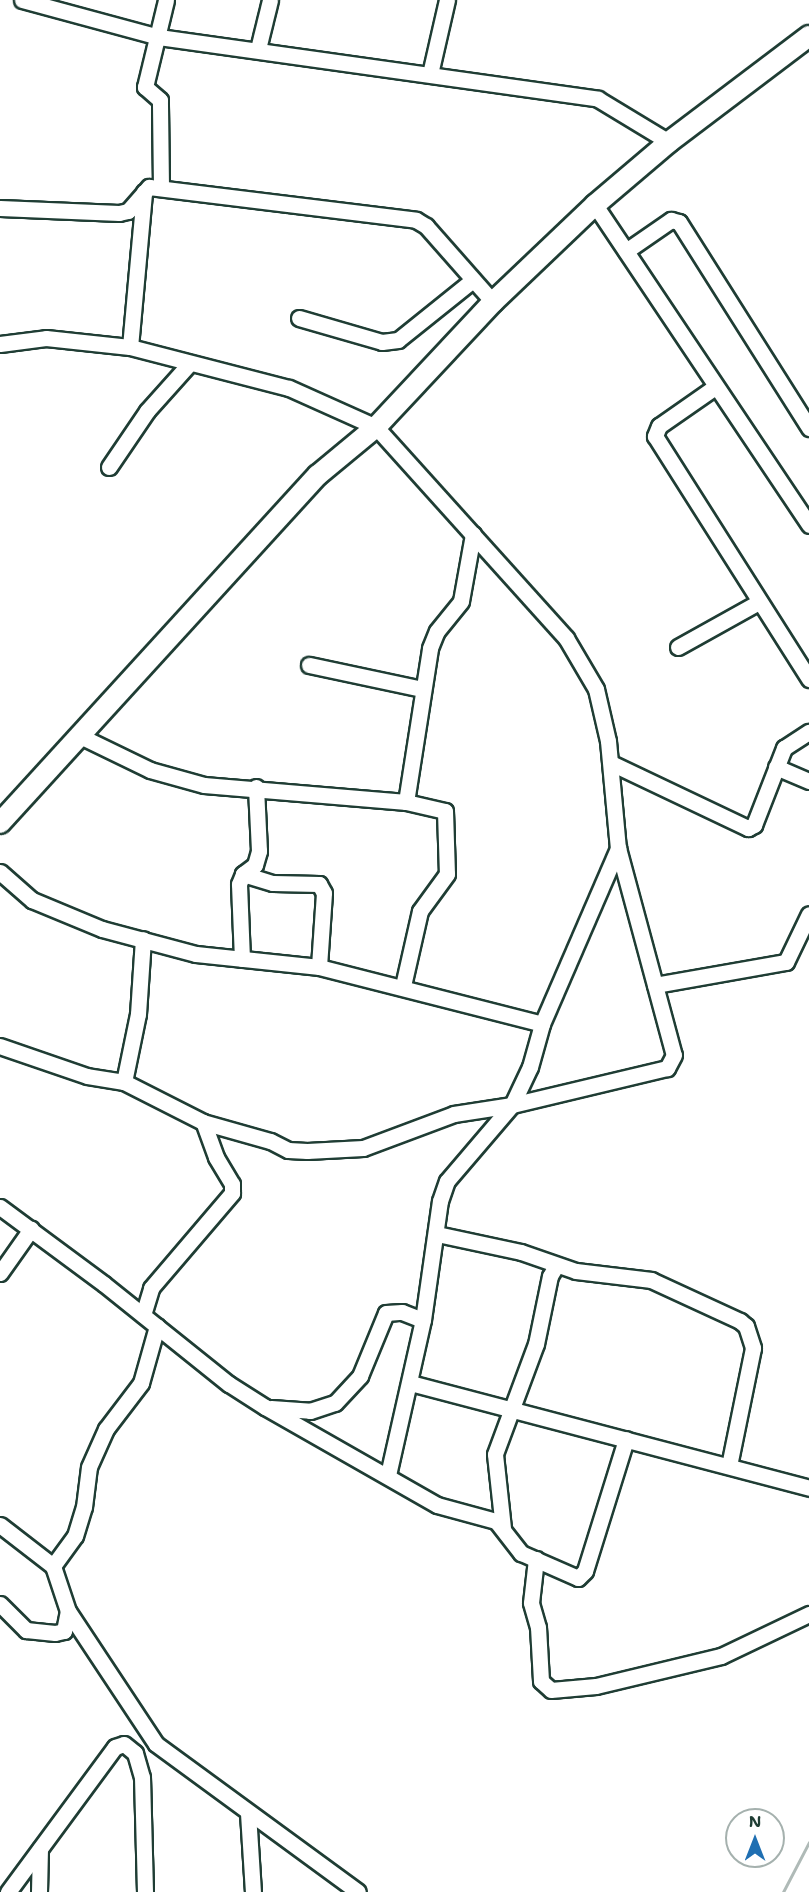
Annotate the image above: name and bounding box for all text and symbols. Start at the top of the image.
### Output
north arrow [725,1808,785,1868]
text: N [749,1811,761,1832]

